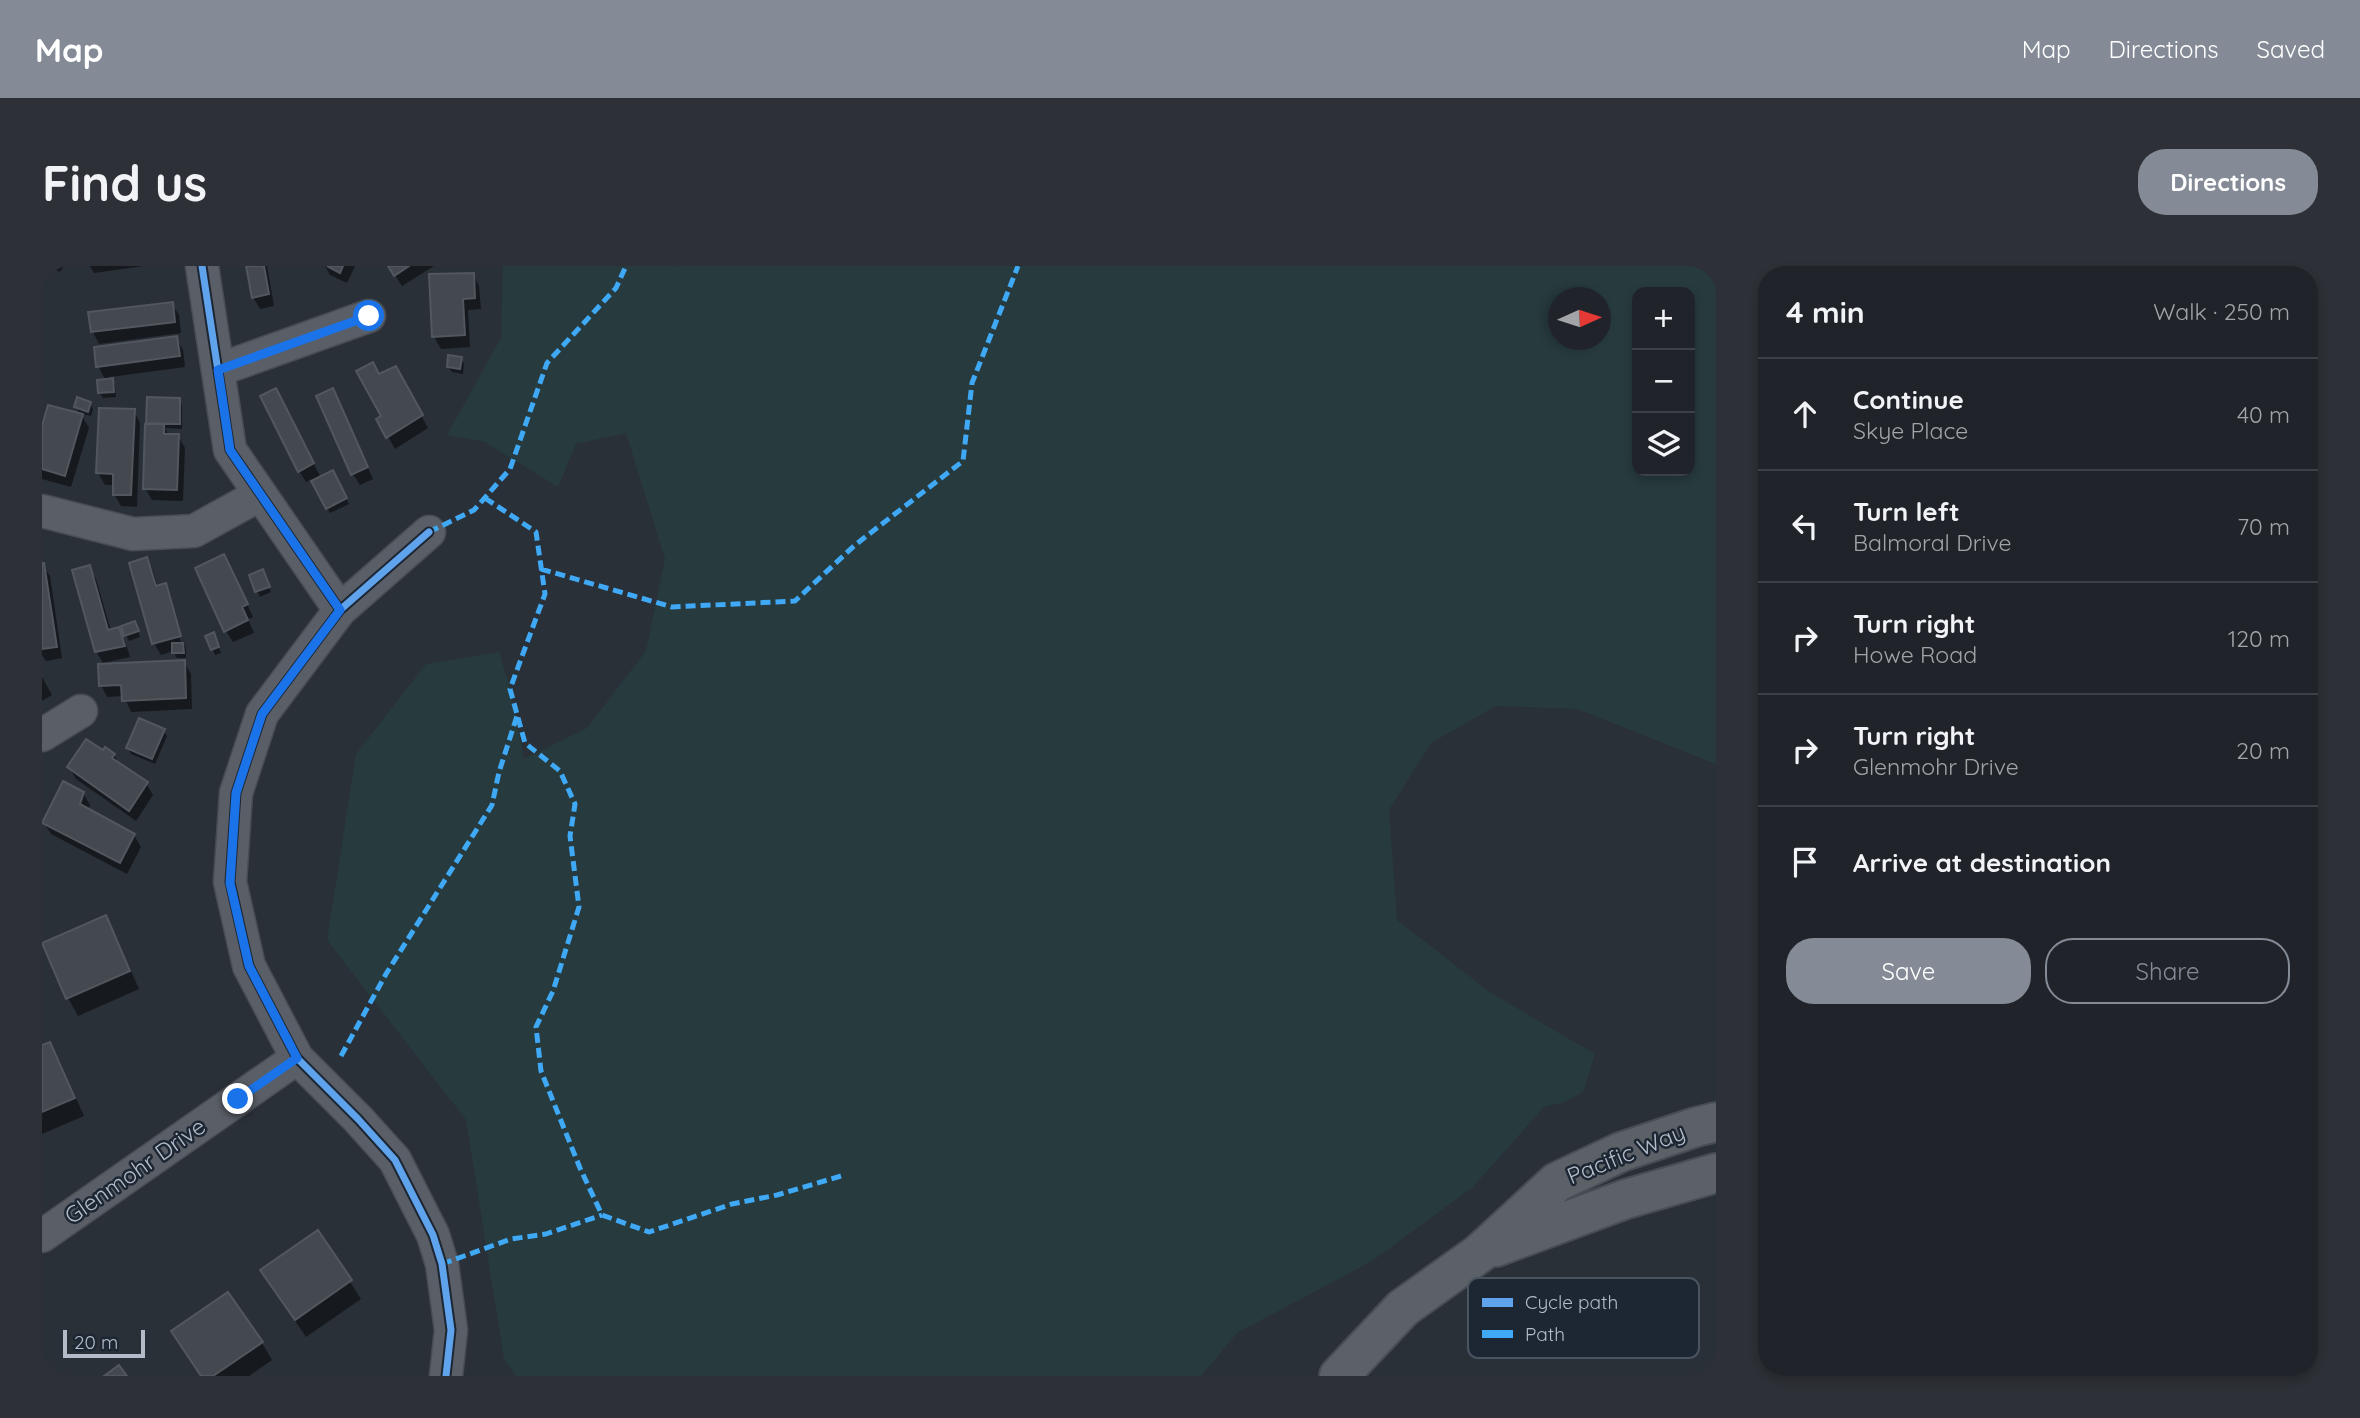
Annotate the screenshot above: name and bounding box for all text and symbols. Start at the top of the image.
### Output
text: Map [35,29,103,70]
text: Map [2022,34,2071,64]
text: Directions [2109,34,2219,64]
text: Saved [2257,34,2325,64]
button: Directions [2138,149,2318,215]
text: Find us [42,152,207,213]
north arrow [1548,287,1611,350]
map controls [1632,287,1695,476]
button: + [1632,287,1695,350]
text: 4 min [1786,293,1865,331]
text: Walk · 250 m [2153,297,2290,326]
route start [353,300,384,331]
button: − [1632,350,1695,413]
text: Continue [1853,383,1964,416]
icon: ahead [1786,395,1824,433]
text: 40 m [2237,400,2290,429]
button: layers [1632,413,1695,476]
text: Skye Place [1853,416,1968,445]
text: Turn left [1853,495,1960,528]
icon: left [1786,507,1824,545]
text: 70 m [2237,512,2290,541]
text: Balmoral Drive [1853,528,2012,557]
text: Turn right [1853,607,1975,640]
icon: right [1786,619,1824,657]
text: 120 m [2228,624,2290,653]
text: Howe Road [1853,640,1977,669]
text: Turn right [1853,719,1975,752]
icon: right [1786,731,1824,769]
text: 20 m [2236,736,2290,765]
text: Glenmohr Drive [1853,752,2019,781]
icon: arrive [1786,843,1824,881]
text: Arrive at destination [1853,846,2111,879]
button: Save [1786,938,2031,1004]
button: Share [2045,938,2290,1004]
route end [222,1083,253,1114]
street label: Glenmohr Drive [59,1111,211,1230]
street label: Pacific Way [1563,1117,1689,1190]
legend [1468,1278,1699,1358]
text: Cycle path [1525,1290,1618,1314]
text: Path [1525,1322,1565,1346]
scale bar [63,1327,145,1359]
text: 20 m [74,1330,118,1354]

